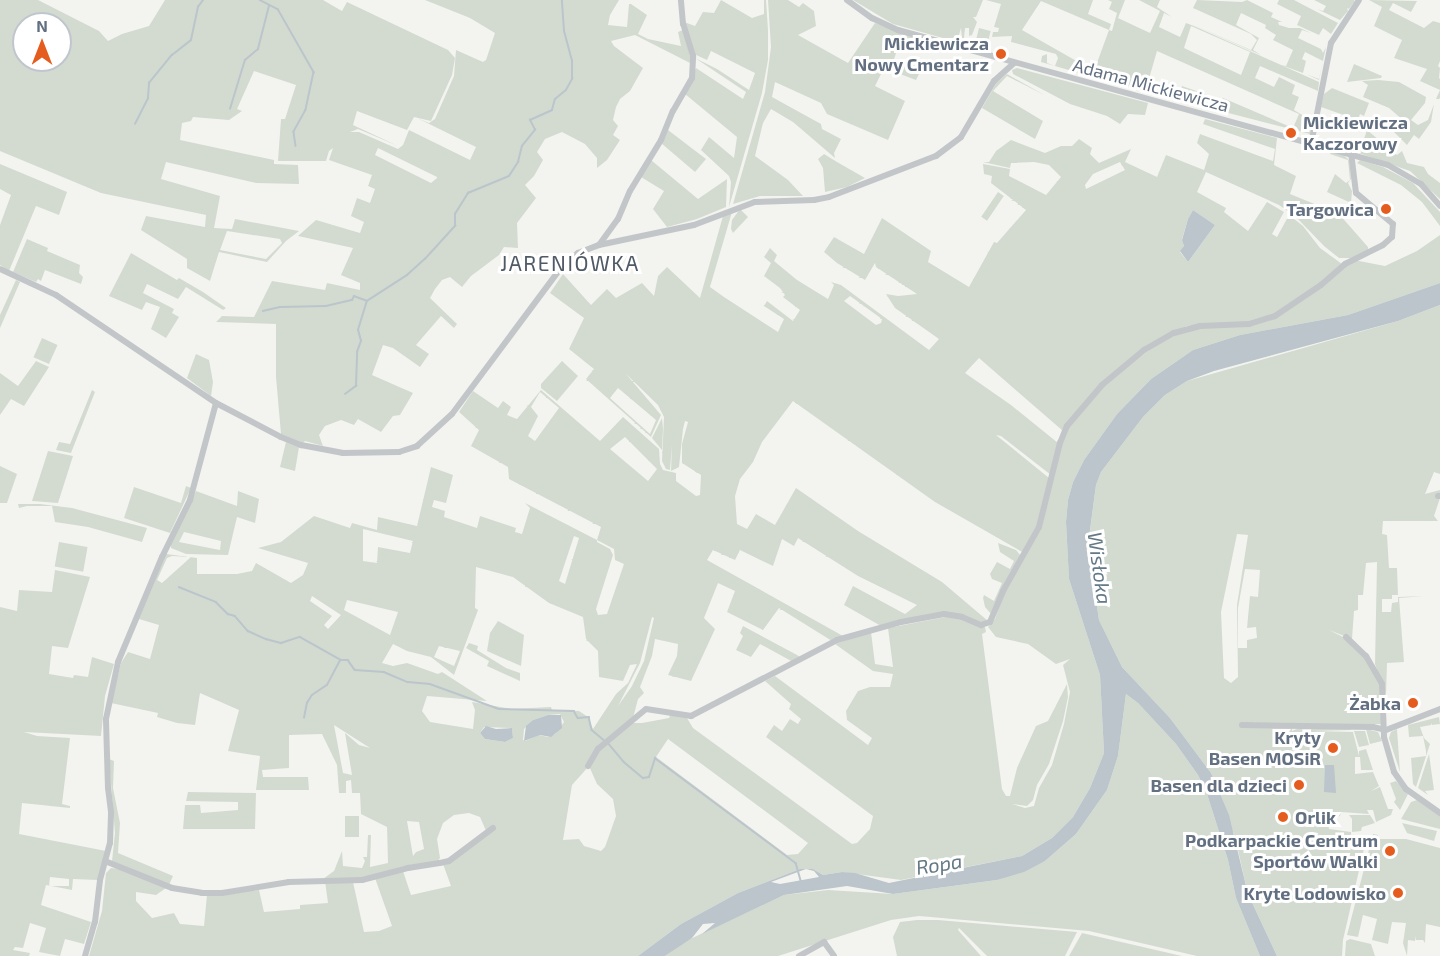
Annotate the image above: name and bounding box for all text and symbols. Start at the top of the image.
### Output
north arrow [12,12,72,72]
text: N [36,16,48,35]
place label: Mickiewicza Nowy Cmentarz [854,33,989,76]
marker: Mickiewicza Nowy Cmentarz [994,47,1008,61]
street label: Adama Mickiewicza [1071,54,1231,116]
place label: Mickiewicza Kaczorowy [1303,112,1408,154]
marker: Mickiewicza Kaczorowy [1284,126,1298,140]
place label: Targowica [1286,198,1374,220]
marker: Targowica [1379,202,1393,216]
district label: JARENIÓWKA [500,250,640,276]
water label: Wisłoka [1083,530,1117,606]
place label: Żabka [1349,692,1401,714]
marker: Żabka [1406,696,1420,710]
place label: Kryty Basen MOSiR [1209,727,1321,770]
marker: Kryty Basen MOSiR [1326,741,1340,755]
place label: Basen dla dzieci [1151,774,1287,796]
marker: Basen dla dzieci [1292,778,1306,792]
place label: Orlik [1295,806,1336,828]
marker: Orlik [1276,810,1290,824]
place label: Podkarpackie Centrum Sportów Walki [1185,830,1378,872]
marker: Podkarpackie Centrum Sportów Walki [1383,844,1397,858]
water label: Ropa [914,849,964,879]
place label: Kryte Lodowisko [1244,882,1386,904]
marker: Kryte Lodowisko [1391,886,1405,900]

